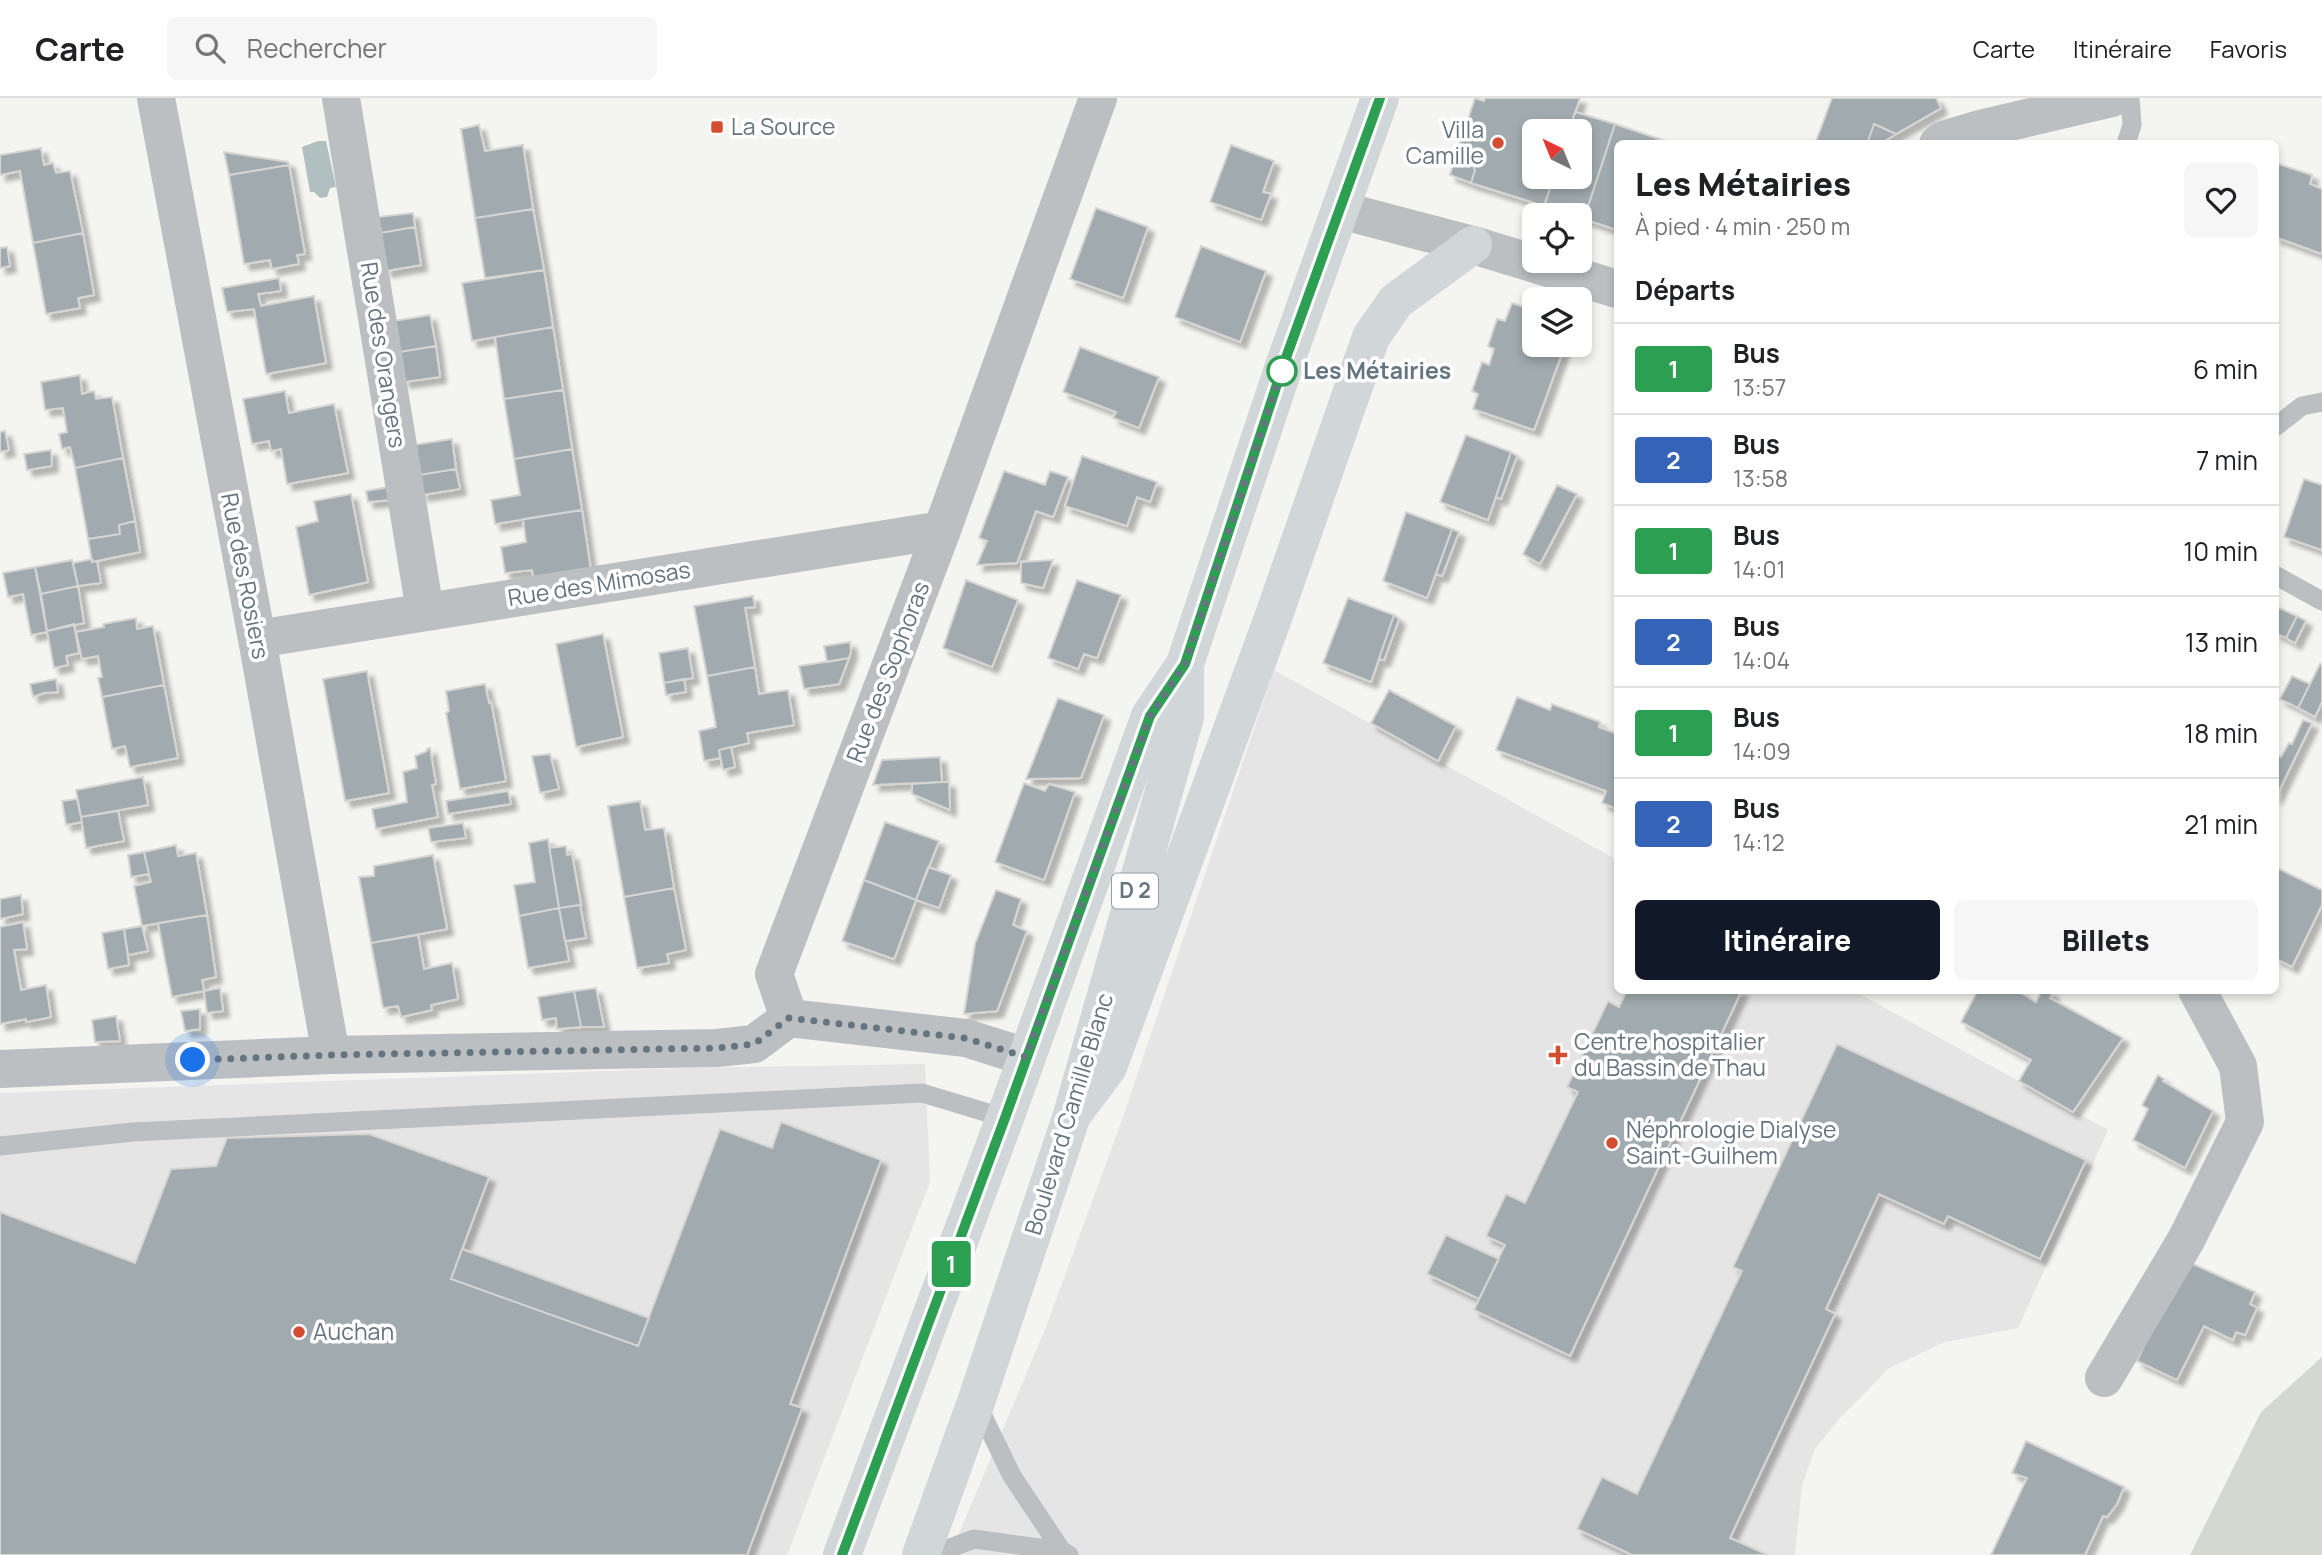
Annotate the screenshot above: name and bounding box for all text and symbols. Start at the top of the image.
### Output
search box [167,17,657,80]
text: Carte [35,26,125,71]
icon: search [191,29,229,67]
text: Rechercher [247,30,387,66]
text: Carte [1973,32,2035,65]
text: Itinéraire [2073,32,2172,65]
text: Favoris [2210,32,2287,65]
place label: La Source [731,110,835,142]
place label: Villa Camille [1406,113,1484,171]
marker: La Source [709,119,725,135]
north arrow [1522,119,1592,189]
map controls [1522,119,1592,357]
marker: Villa Camille [1490,135,1506,151]
text: Les Métairies [1635,161,1851,206]
button: heart [2184,163,2258,237]
button: locate [1522,203,1592,273]
text: À pied · 4 min · 250 m [1635,210,1850,242]
street label: Rue des Orangers [353,260,414,450]
text: Départs [1635,272,1735,308]
button: layers [1522,287,1592,357]
text: Bus [1733,335,1780,371]
text: 6 min [2193,351,2258,387]
text: 1 [1668,352,1679,385]
place label: Les Métairies [1303,354,1451,386]
marker: Les Métairies [1267,356,1297,386]
text: 13:57 [1733,371,1786,403]
text: Bus [1733,426,1780,462]
text: 7 min [2196,442,2258,478]
text: 2 [1666,443,1681,476]
text: 13:58 [1733,462,1788,494]
street label: Rue des Rosiers [214,490,278,662]
text: Bus [1733,517,1780,553]
text: 10 min [2183,533,2258,569]
text: 1 [1668,534,1679,567]
street label: Rue des Mimosas [505,553,692,613]
text: 14:01 [1733,553,1785,585]
street label: Rue des Sophoras [838,577,936,767]
text: Bus [1733,608,1780,644]
text: 13 min [2185,624,2258,660]
text: 2 [1666,625,1681,658]
text: 14:04 [1733,644,1790,676]
text: Bus [1733,699,1780,735]
text: 18 min [2184,715,2258,751]
text: 1 [1668,716,1679,749]
text: 14:09 [1733,735,1791,767]
text: Bus [1733,790,1780,826]
text: 21 min [2184,806,2258,842]
text: 2 [1666,807,1681,840]
text: 14:12 [1733,826,1785,858]
road number: D 2 [1112,874,1158,908]
button: Itinéraire [1635,900,1940,980]
button: Billets [1954,900,2258,980]
street label: Boulevard Camille Blanc [1016,989,1120,1239]
place label: Centre hospitalier du Bassin de Thau [1574,1025,1766,1083]
your location [175,1042,210,1077]
marker: Centre hospitalier du Bassin de Thau [1548,1045,1568,1065]
place label: Néphrologie Dialyse Saint-Guilhem [1626,1113,1836,1171]
marker: Néphrologie Dialyse Saint-Guilhem [1604,1135,1620,1151]
line badge: 1 [928,1241,974,1287]
text: 1 [946,1247,956,1280]
place label: Auchan [313,1315,394,1347]
marker: Auchan [291,1324,307,1340]

